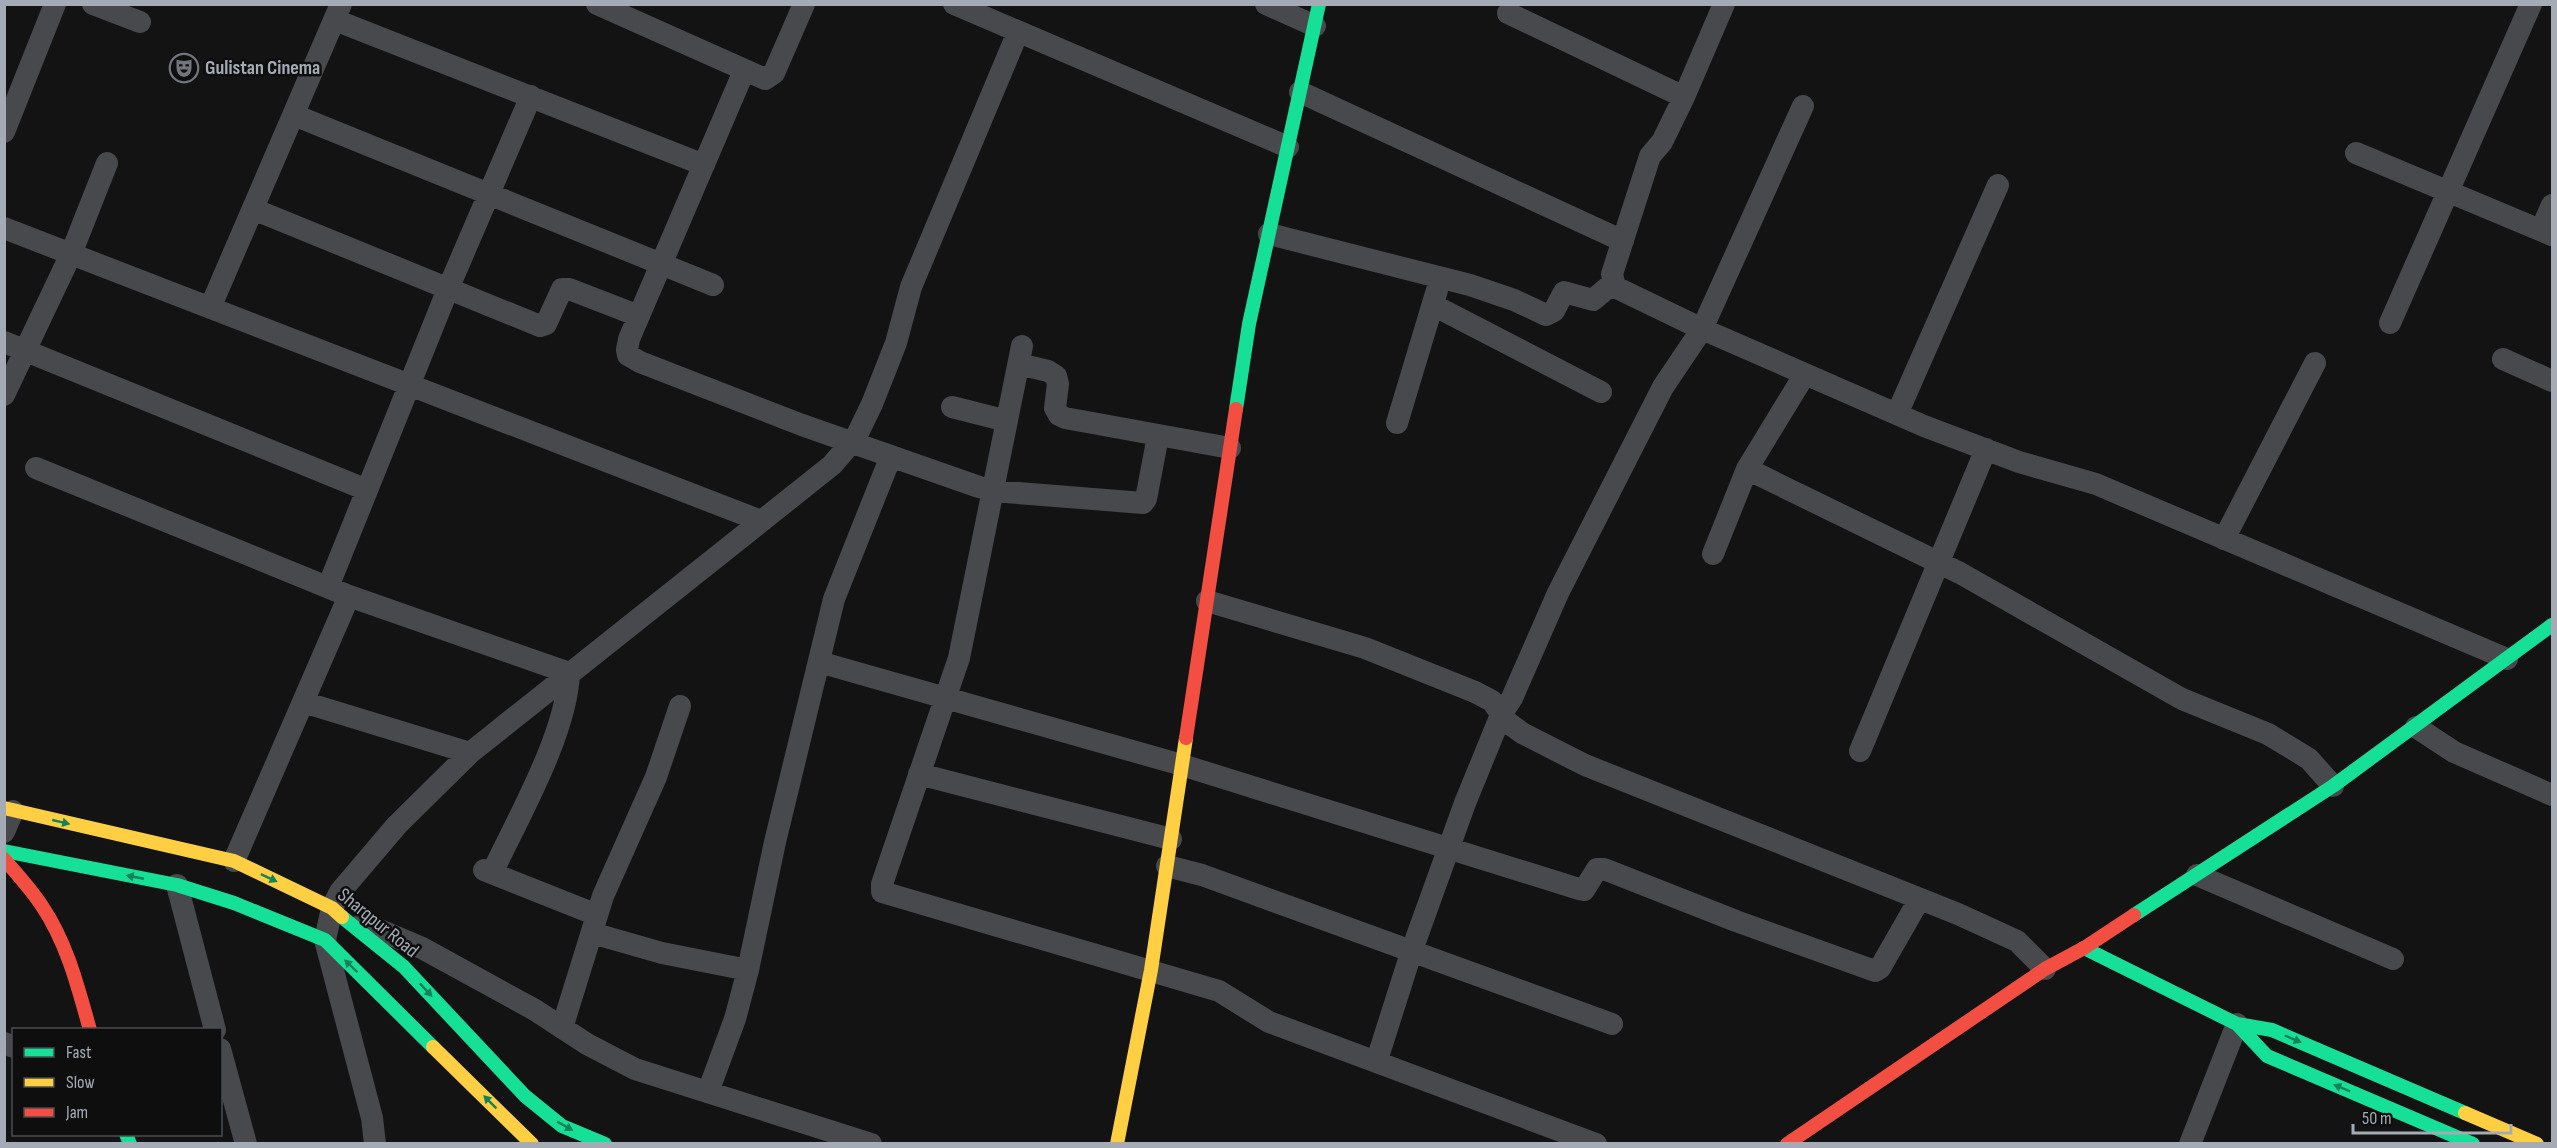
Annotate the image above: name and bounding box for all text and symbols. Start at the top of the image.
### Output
theatre icon: Gulistan Cinema [168,52,200,84]
place label: Gulistan Cinema [205,56,320,80]
one-way arrow [52,817,71,827]
one-way arrow [126,872,145,881]
one-way arrow [261,873,278,882]
street label: Sharqpur Road [333,883,423,963]
one-way arrow [345,959,359,973]
one-way arrow [419,983,433,998]
legend [12,1028,222,1136]
one-way arrow [2284,1034,2302,1044]
text: Fast [66,1042,92,1063]
text: Slow [66,1072,95,1093]
one-way arrow [2333,1083,2351,1093]
one-way arrow [484,1096,498,1110]
scale bar [2353,1097,2510,1135]
text: Jam [65,1102,88,1123]
text: 50 m [2362,1108,2392,1129]
one-way arrow [557,1121,574,1131]

